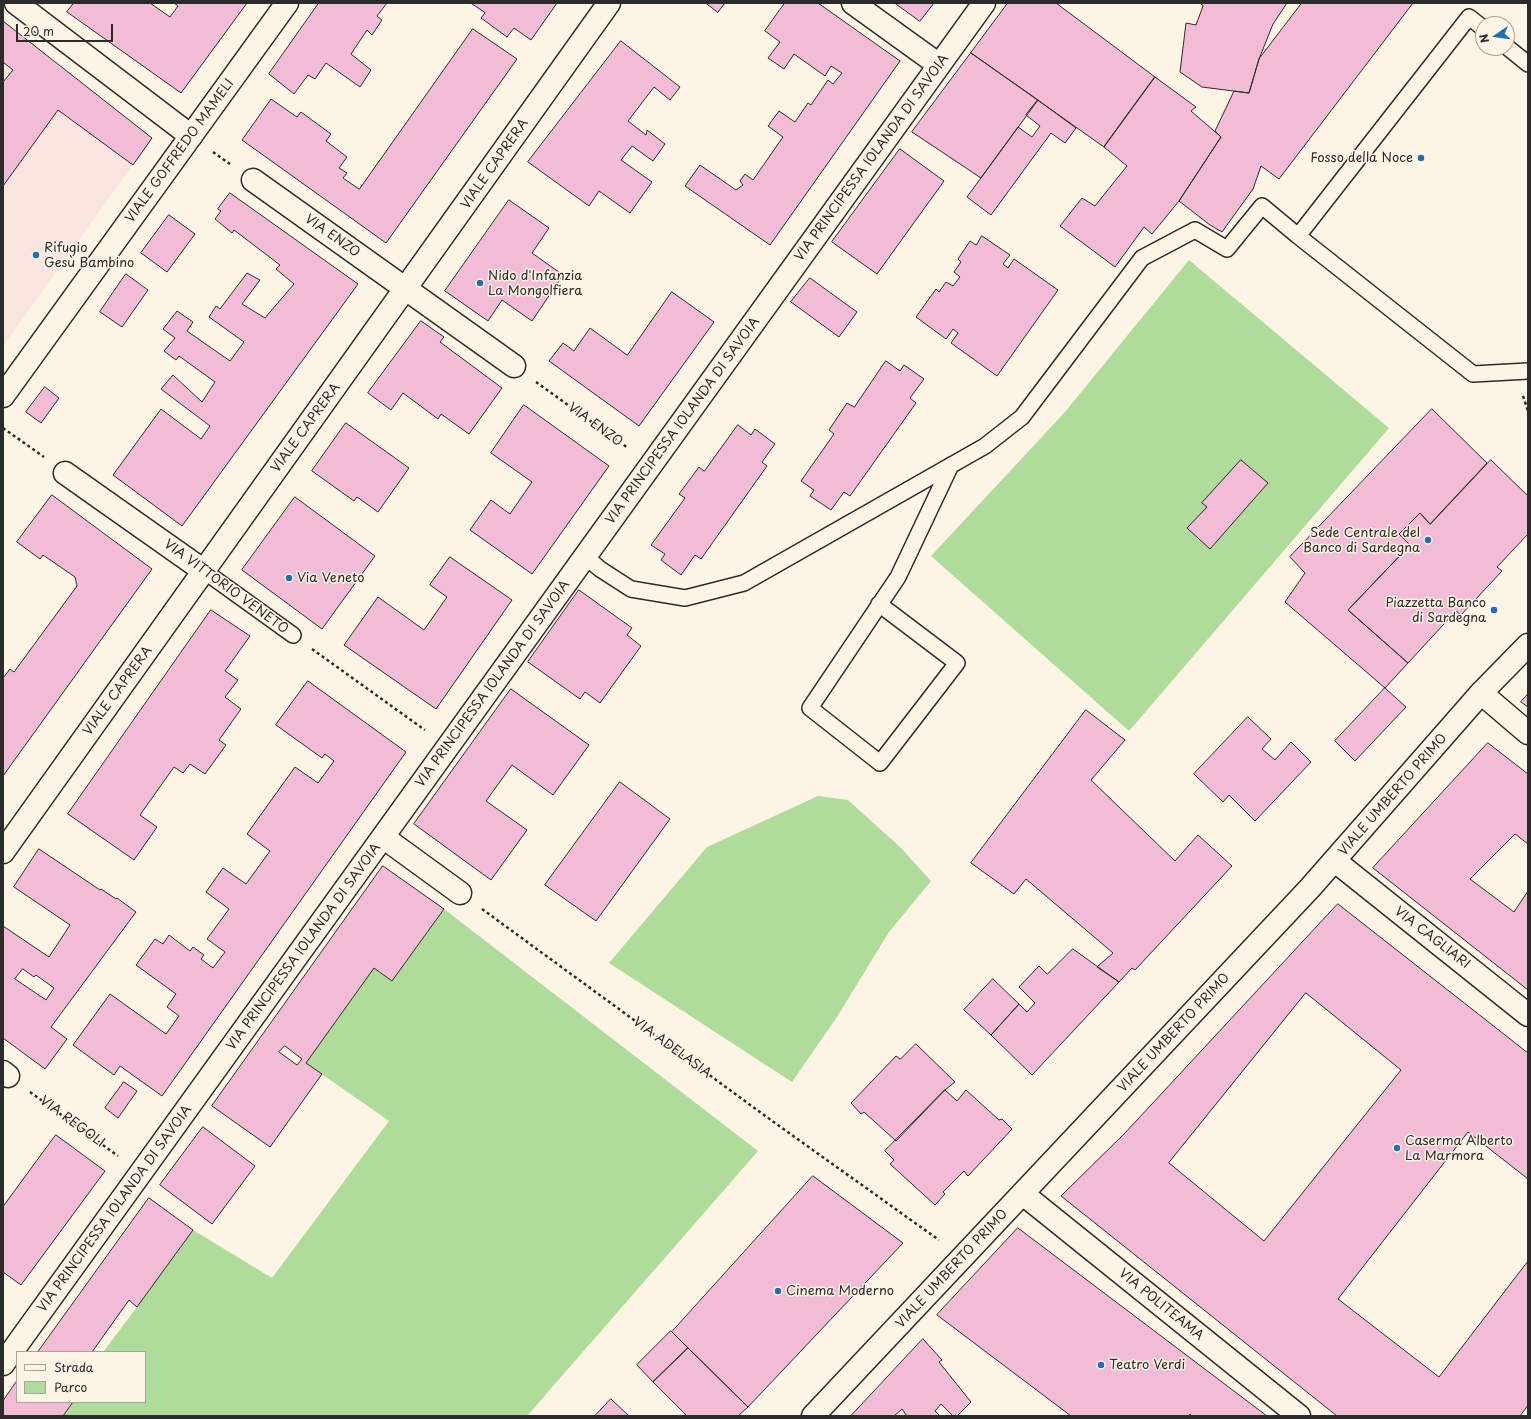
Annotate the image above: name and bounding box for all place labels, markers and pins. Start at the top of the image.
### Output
place label: Fosso della Noce [1310,150,1413,166]
marker: Fosso della Noce [1416,153,1426,163]
place label: Rifugio Gesù Bambino [44,240,134,271]
marker: Rifugio Gesù Bambino [31,250,41,260]
place label: Nido d'Infanzia La Mongolfiera [488,268,582,299]
marker: Nido d'Infanzia La Mongolfiera [475,278,485,288]
place label: Sede Centrale del Banco di Sardegna [1303,525,1420,556]
marker: Sede Centrale del Banco di Sardegna [1423,535,1433,545]
place label: Via Veneto [297,570,364,586]
marker: Via Veneto [284,573,294,583]
place label: Piazzetta Banco di Sardegna [1385,595,1486,626]
marker: Piazzetta Banco di Sardegna [1489,605,1499,615]
place label: Caserma Alberto La Marmora [1405,1133,1513,1164]
marker: Caserma Alberto La Marmora [1392,1143,1402,1153]
place label: Cinema Moderno [786,1283,894,1299]
marker: Cinema Moderno [773,1286,783,1296]
place label: Teatro Verdi [1109,1357,1185,1373]
marker: Teatro Verdi [1096,1360,1106,1370]

